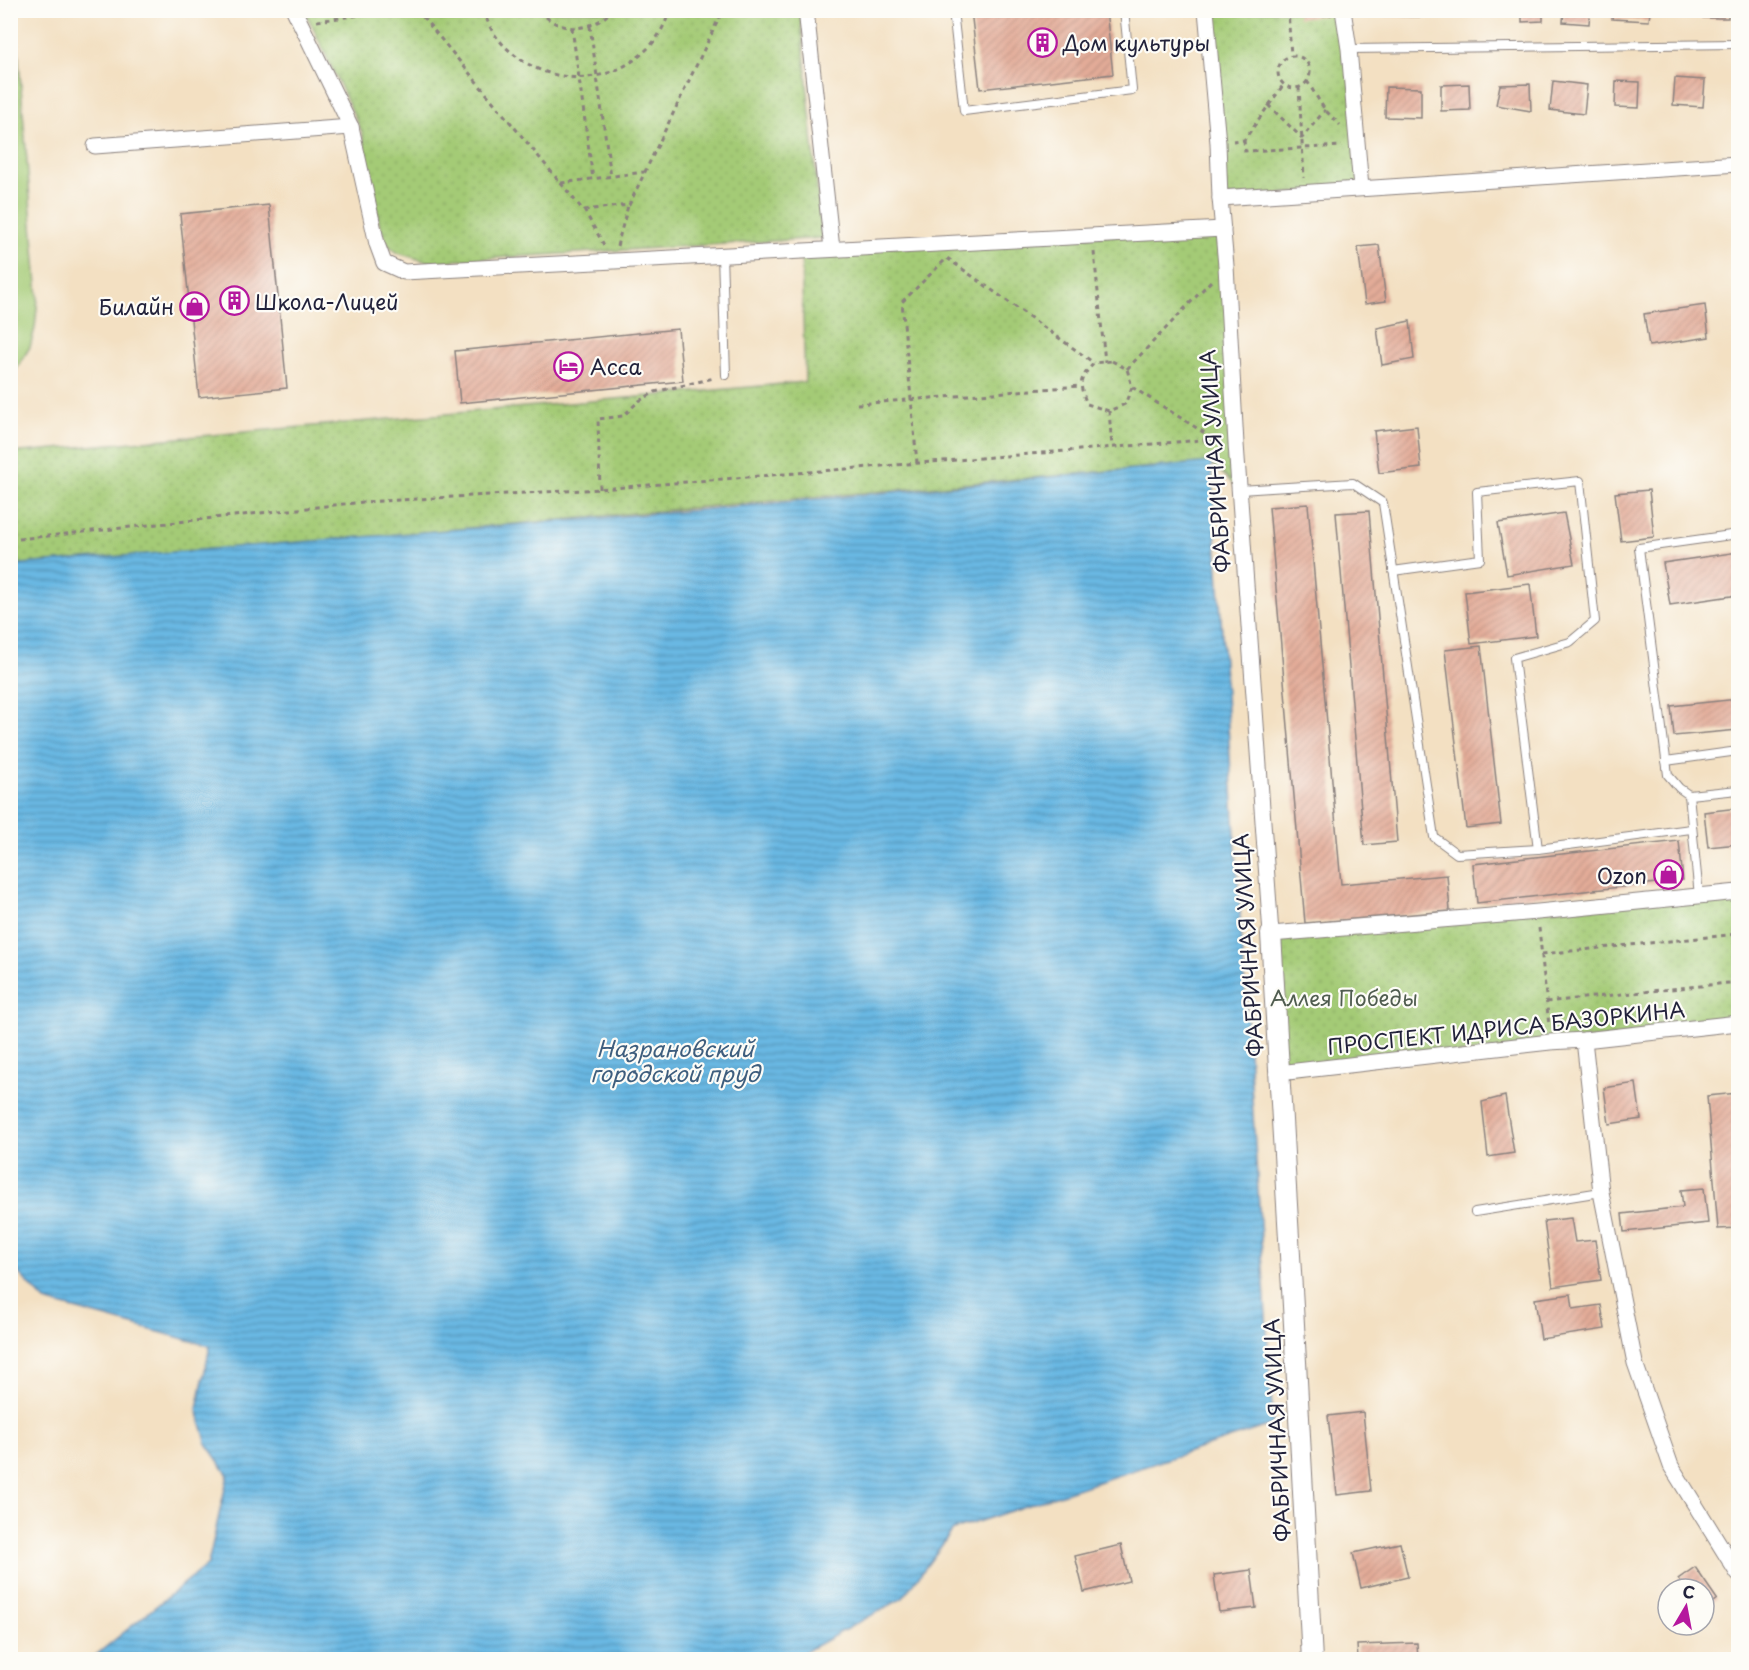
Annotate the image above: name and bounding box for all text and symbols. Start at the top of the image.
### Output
building icon: Дом культуры [1026,26,1058,58]
place label: Дом культуры [1062,26,1210,58]
building icon: Школа-Лицей [218,285,250,317]
place label: Школа-Лицей [255,285,399,317]
place label: Билайн [99,290,174,322]
shop icon: Билайн [179,290,211,322]
street label: ФАБРИЧНАЯ УЛИЦА [1190,348,1238,574]
hotel icon: Асса [553,350,585,382]
place label: Асса [590,350,642,382]
street label: ФАБРИЧНАЯ УЛИЦА [1223,832,1271,1058]
place label: Ozon [1597,859,1647,891]
shop icon: Ozon [1652,859,1684,891]
park label: Аллея Победы [1270,981,1418,1013]
street label: ПРОСПЕКТ ИДРИСА БАЗОРКИНА [1326,992,1686,1062]
water label: Назрановский городской пруд [590,1031,762,1089]
street label: ФАБРИЧНАЯ УЛИЦА [1254,1318,1298,1542]
north arrow [1656,1577,1716,1637]
text: С [1681,1578,1697,1604]

